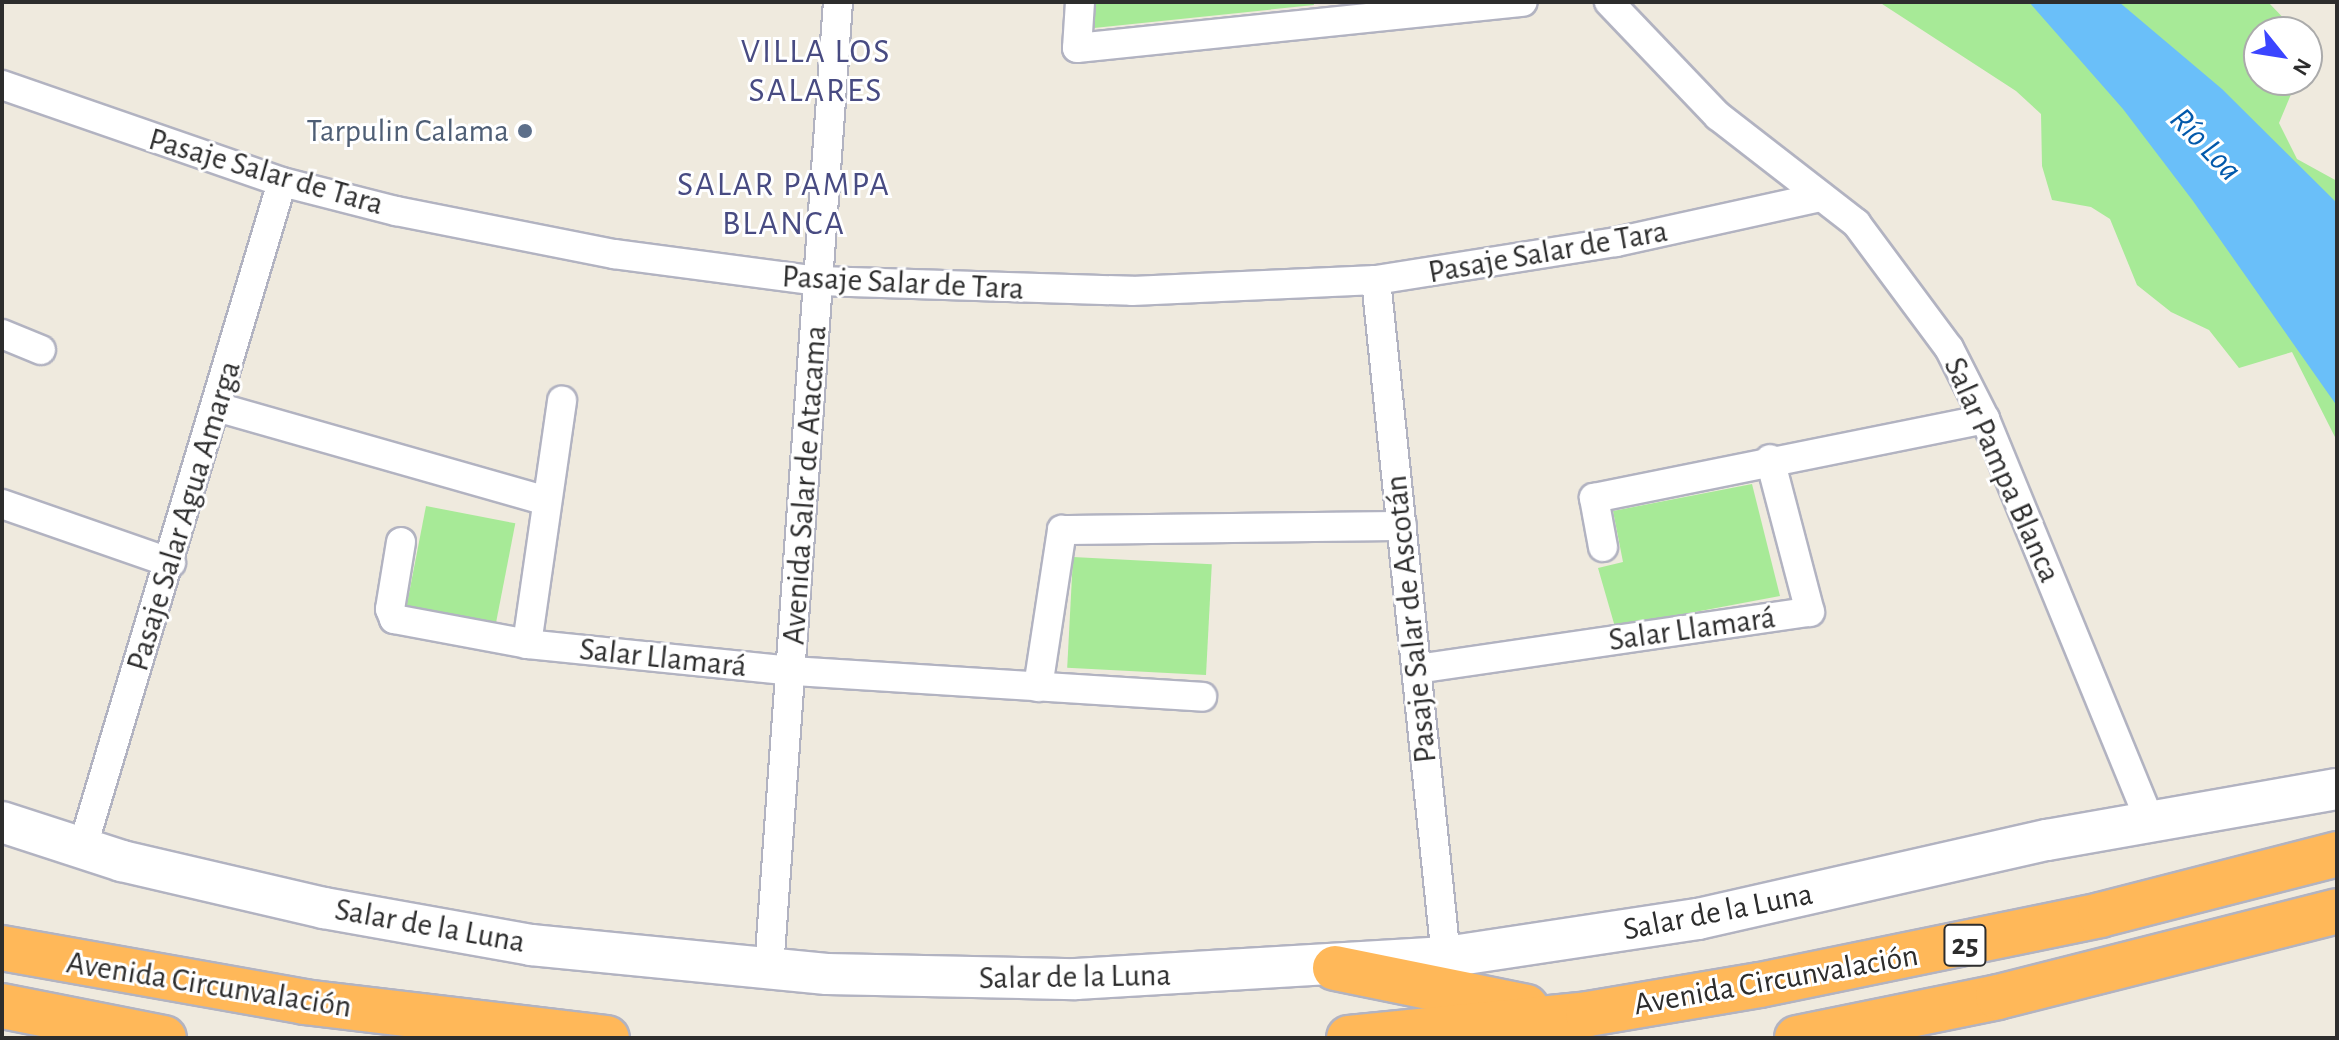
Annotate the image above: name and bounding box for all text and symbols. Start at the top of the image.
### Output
north arrow [2243,16,2323,96]
district label: VILLA LOS SALARES [741,32,891,112]
text: N [2289,55,2315,79]
water label: Río Loa [2160,100,2250,190]
place label: Tarpulin Calama [306,112,509,150]
street label: Pasaje Salar de Tara [144,120,388,224]
marker: Tarpulin Calama [516,122,534,140]
district label: SALAR PAMPA BLANCA [677,165,891,244]
street label: Pasaje Salar de Tara [1425,212,1671,292]
street label: Pasaje Salar de Tara [781,257,1025,309]
street label: Avenida Salar de Atacama [775,324,835,646]
street label: Salar Pampa Blanca [1935,352,2069,588]
street label: Pasaje Salar Agua Amarga [119,356,249,676]
street label: Pasaje Salar de Ascotán [1377,473,1445,765]
street label: Salar Llamará [1606,598,1778,660]
street label: Salar Llamará [578,630,748,686]
street label: Salar de la Luna [1620,875,1816,949]
street label: Salar de la Luna [332,890,528,962]
road number: 25 [1943,919,1987,971]
street label: Avenida Circunvalación [1631,936,1921,1024]
street label: Avenida Circunvalación [64,944,354,1026]
street label: Salar de la Luna [978,956,1172,998]

